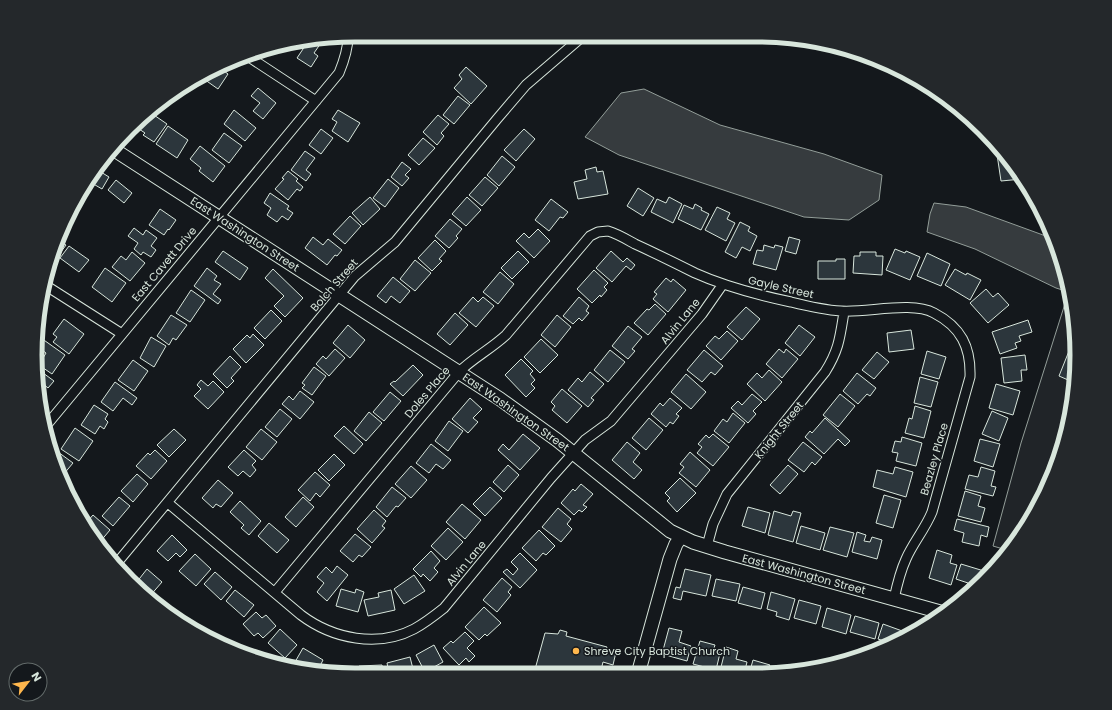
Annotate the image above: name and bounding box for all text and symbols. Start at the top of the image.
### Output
street label: East Washington Street [187,193,303,275]
street label: East Cavett Drive [128,223,200,305]
street label: Bolch Street [307,255,361,315]
street label: Gayle Street [747,272,815,302]
street label: Alvin Lane [656,294,704,347]
street label: Doles Place [401,363,454,421]
street label: East Washington Street [459,369,573,455]
street label: Knight Street [751,398,807,462]
street label: Beazley Place [916,421,952,497]
street label: Alvin Lane [442,537,490,589]
street label: East Washington Street [741,550,867,598]
place label: Shreve City Baptist Church [584,643,730,659]
marker: Shreve City Baptist Church [571,646,581,656]
north arrow [8,662,48,702]
text: N [28,669,46,685]

